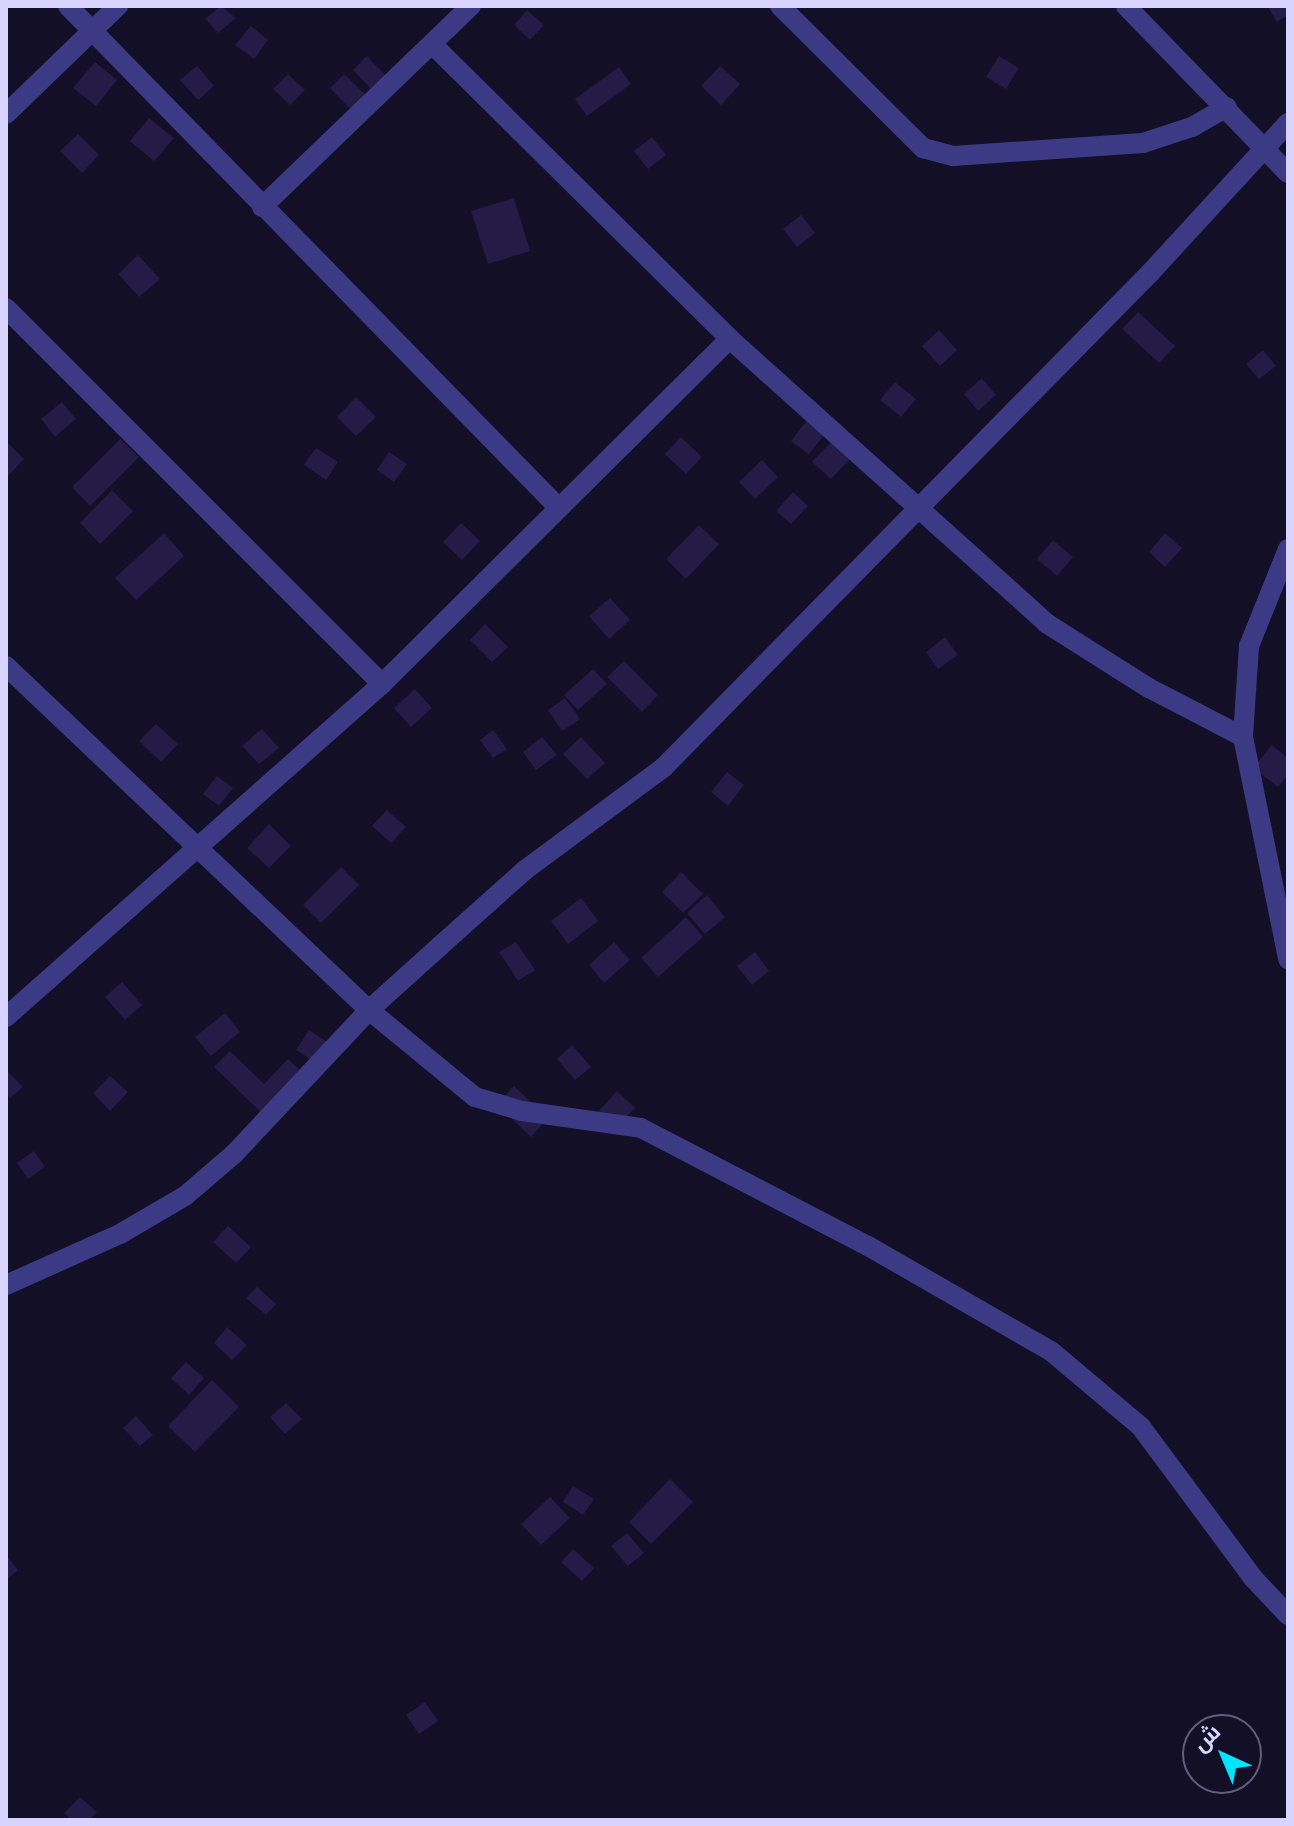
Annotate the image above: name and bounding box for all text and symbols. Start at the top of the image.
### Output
north arrow [1182,1714,1262,1794]
text: ش [1187,1718,1226,1757]

